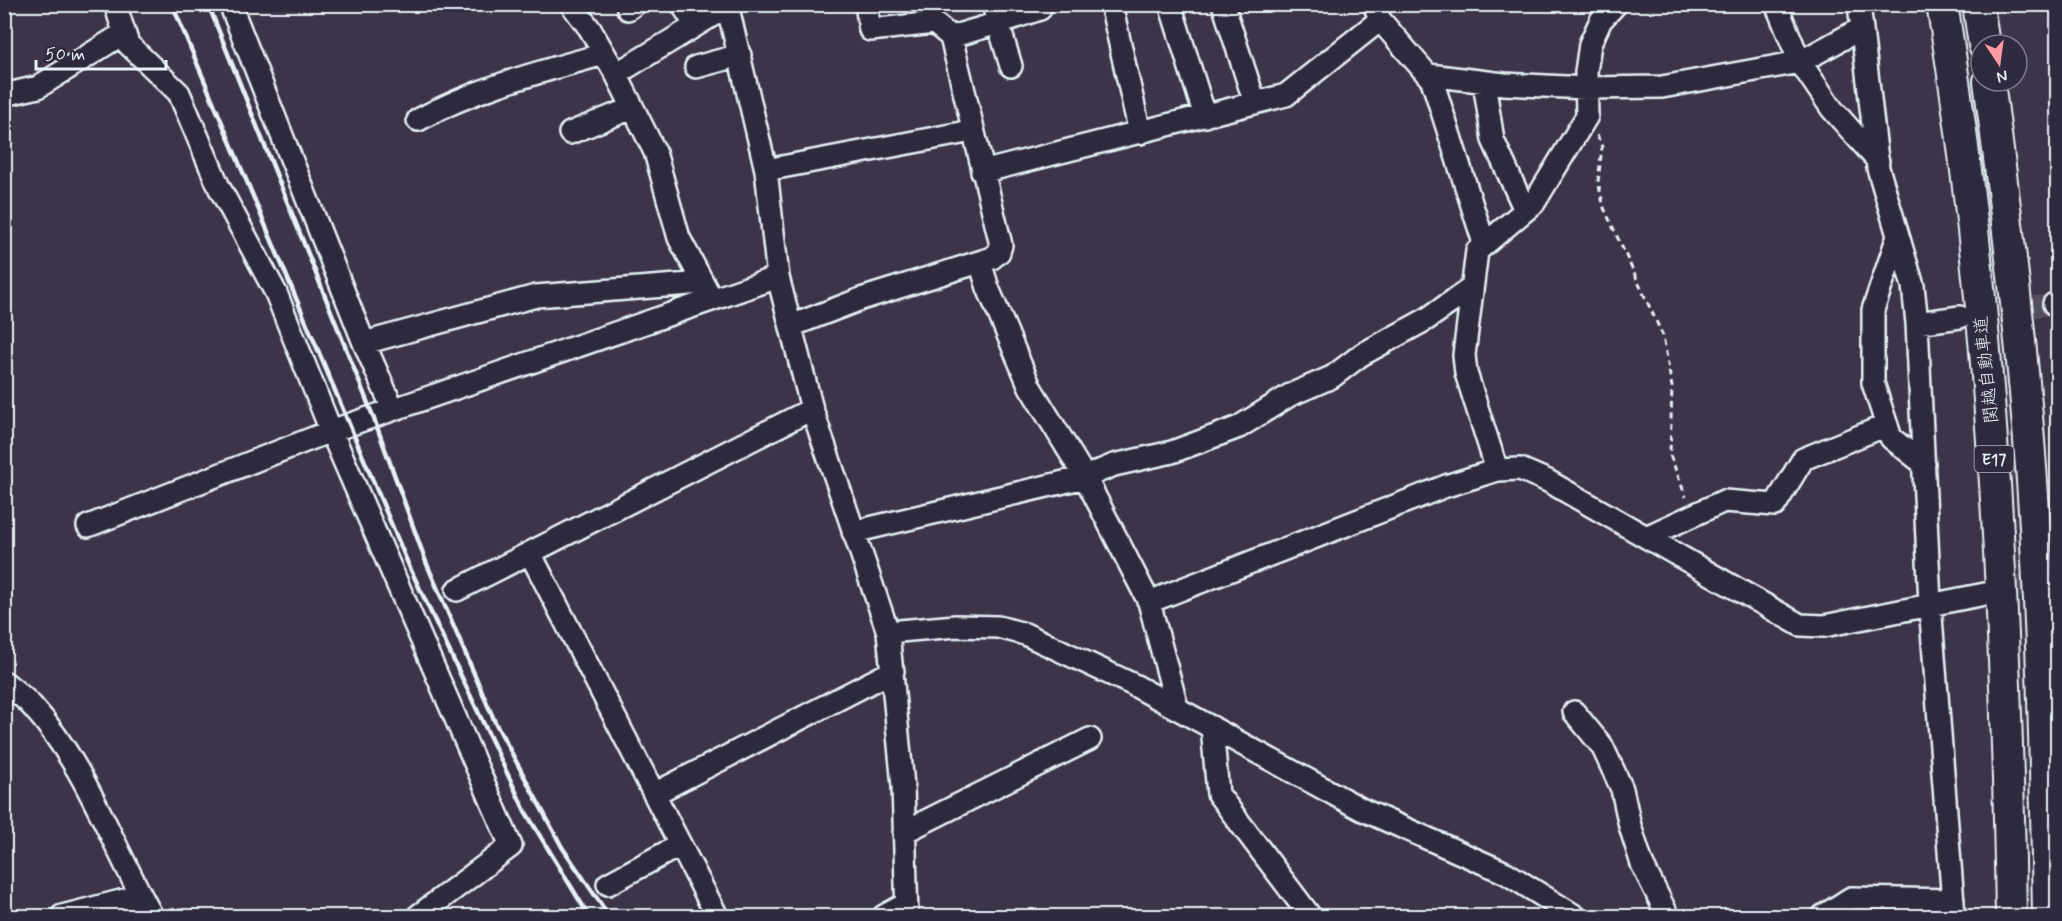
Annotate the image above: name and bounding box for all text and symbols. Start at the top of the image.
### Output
scale bar [36,33,166,71]
north arrow [1969,33,2029,93]
text: 50 m [45,43,85,67]
text: N [1994,65,2010,88]
street label: 関越自動車道 [1969,315,2005,425]
road number: E17 [1974,446,2014,472]

